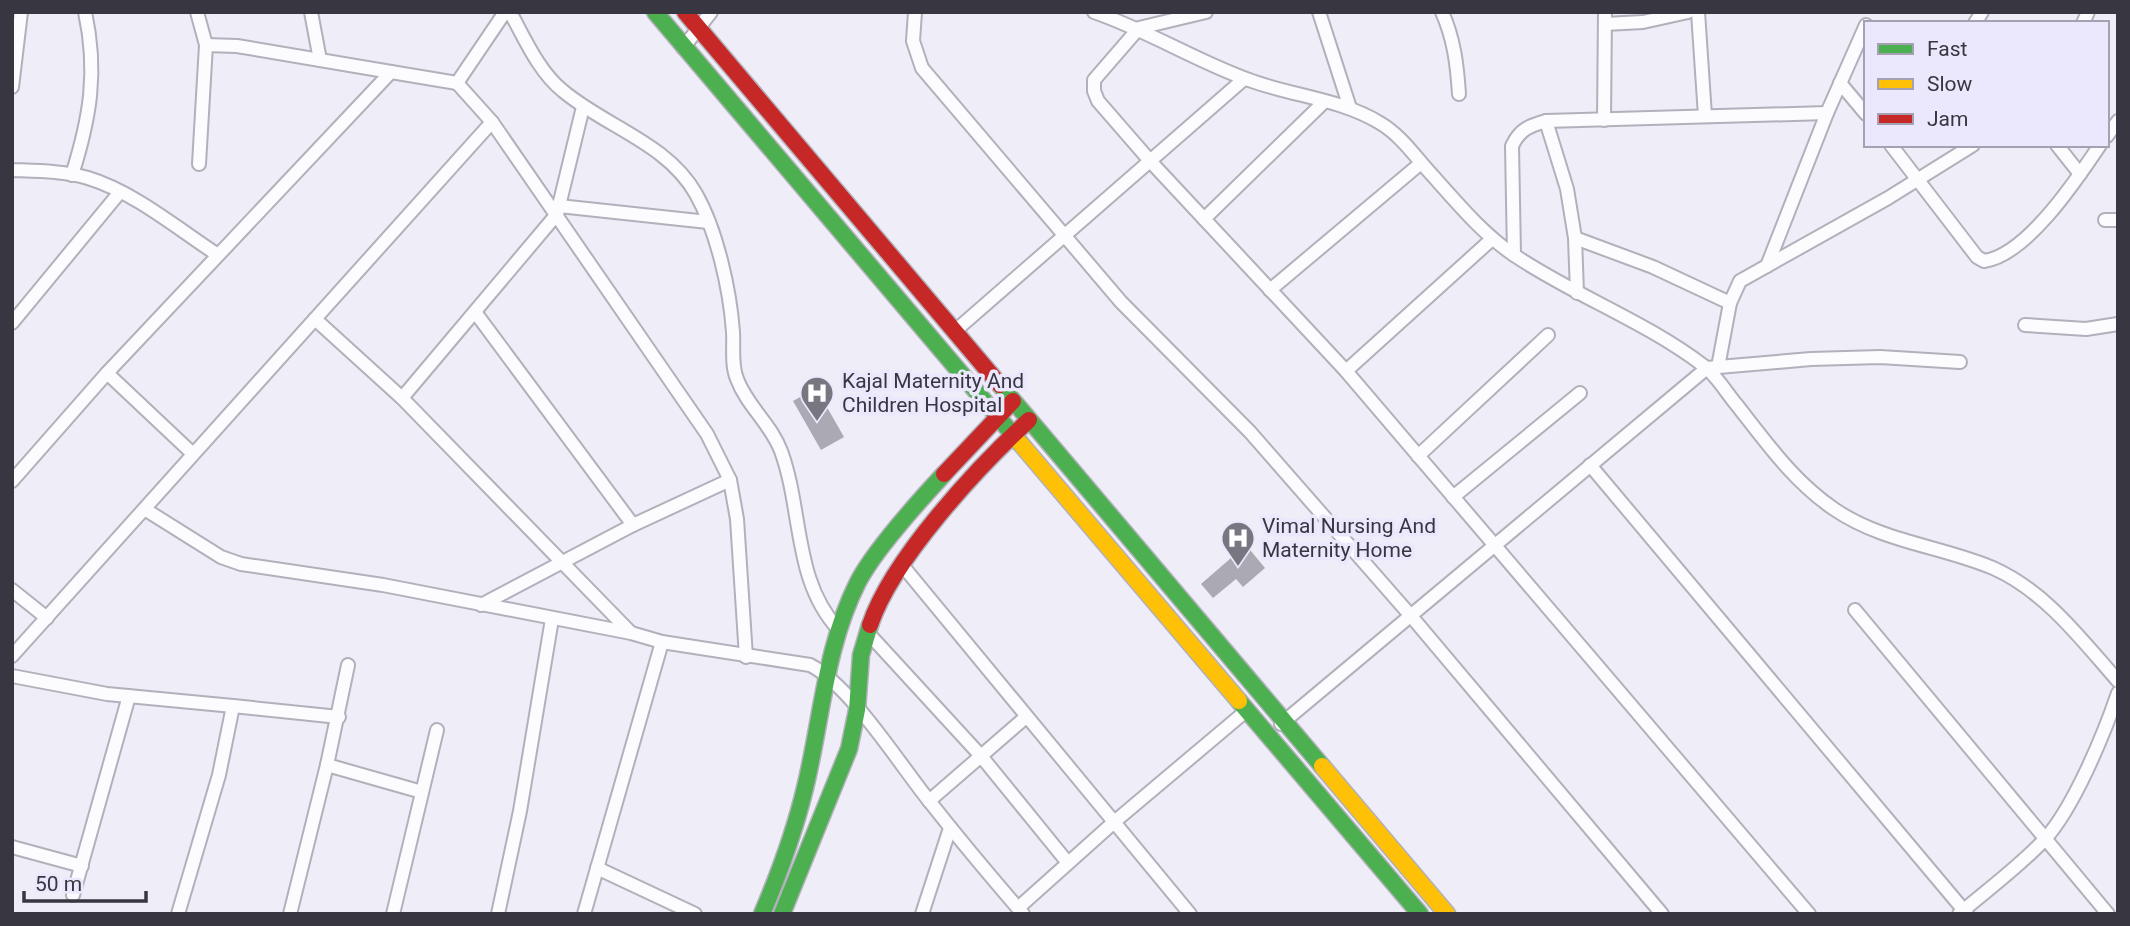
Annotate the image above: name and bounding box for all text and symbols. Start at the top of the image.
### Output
legend [1864,21,2109,147]
text: Fast [1927,37,1968,61]
text: Slow [1927,72,1973,96]
text: Jam [1927,107,1968,131]
place label: Kajal Maternity And Children Hospital [842,369,1024,417]
hospital icon: Kajal Maternity And Children Hospital [798,374,836,423]
place label: Vimal Nursing And Maternity Home [1262,514,1436,562]
hospital icon: Vimal Nursing And Maternity Home [1219,519,1257,568]
scale bar [24,860,147,904]
text: 50 m [35,872,82,896]

